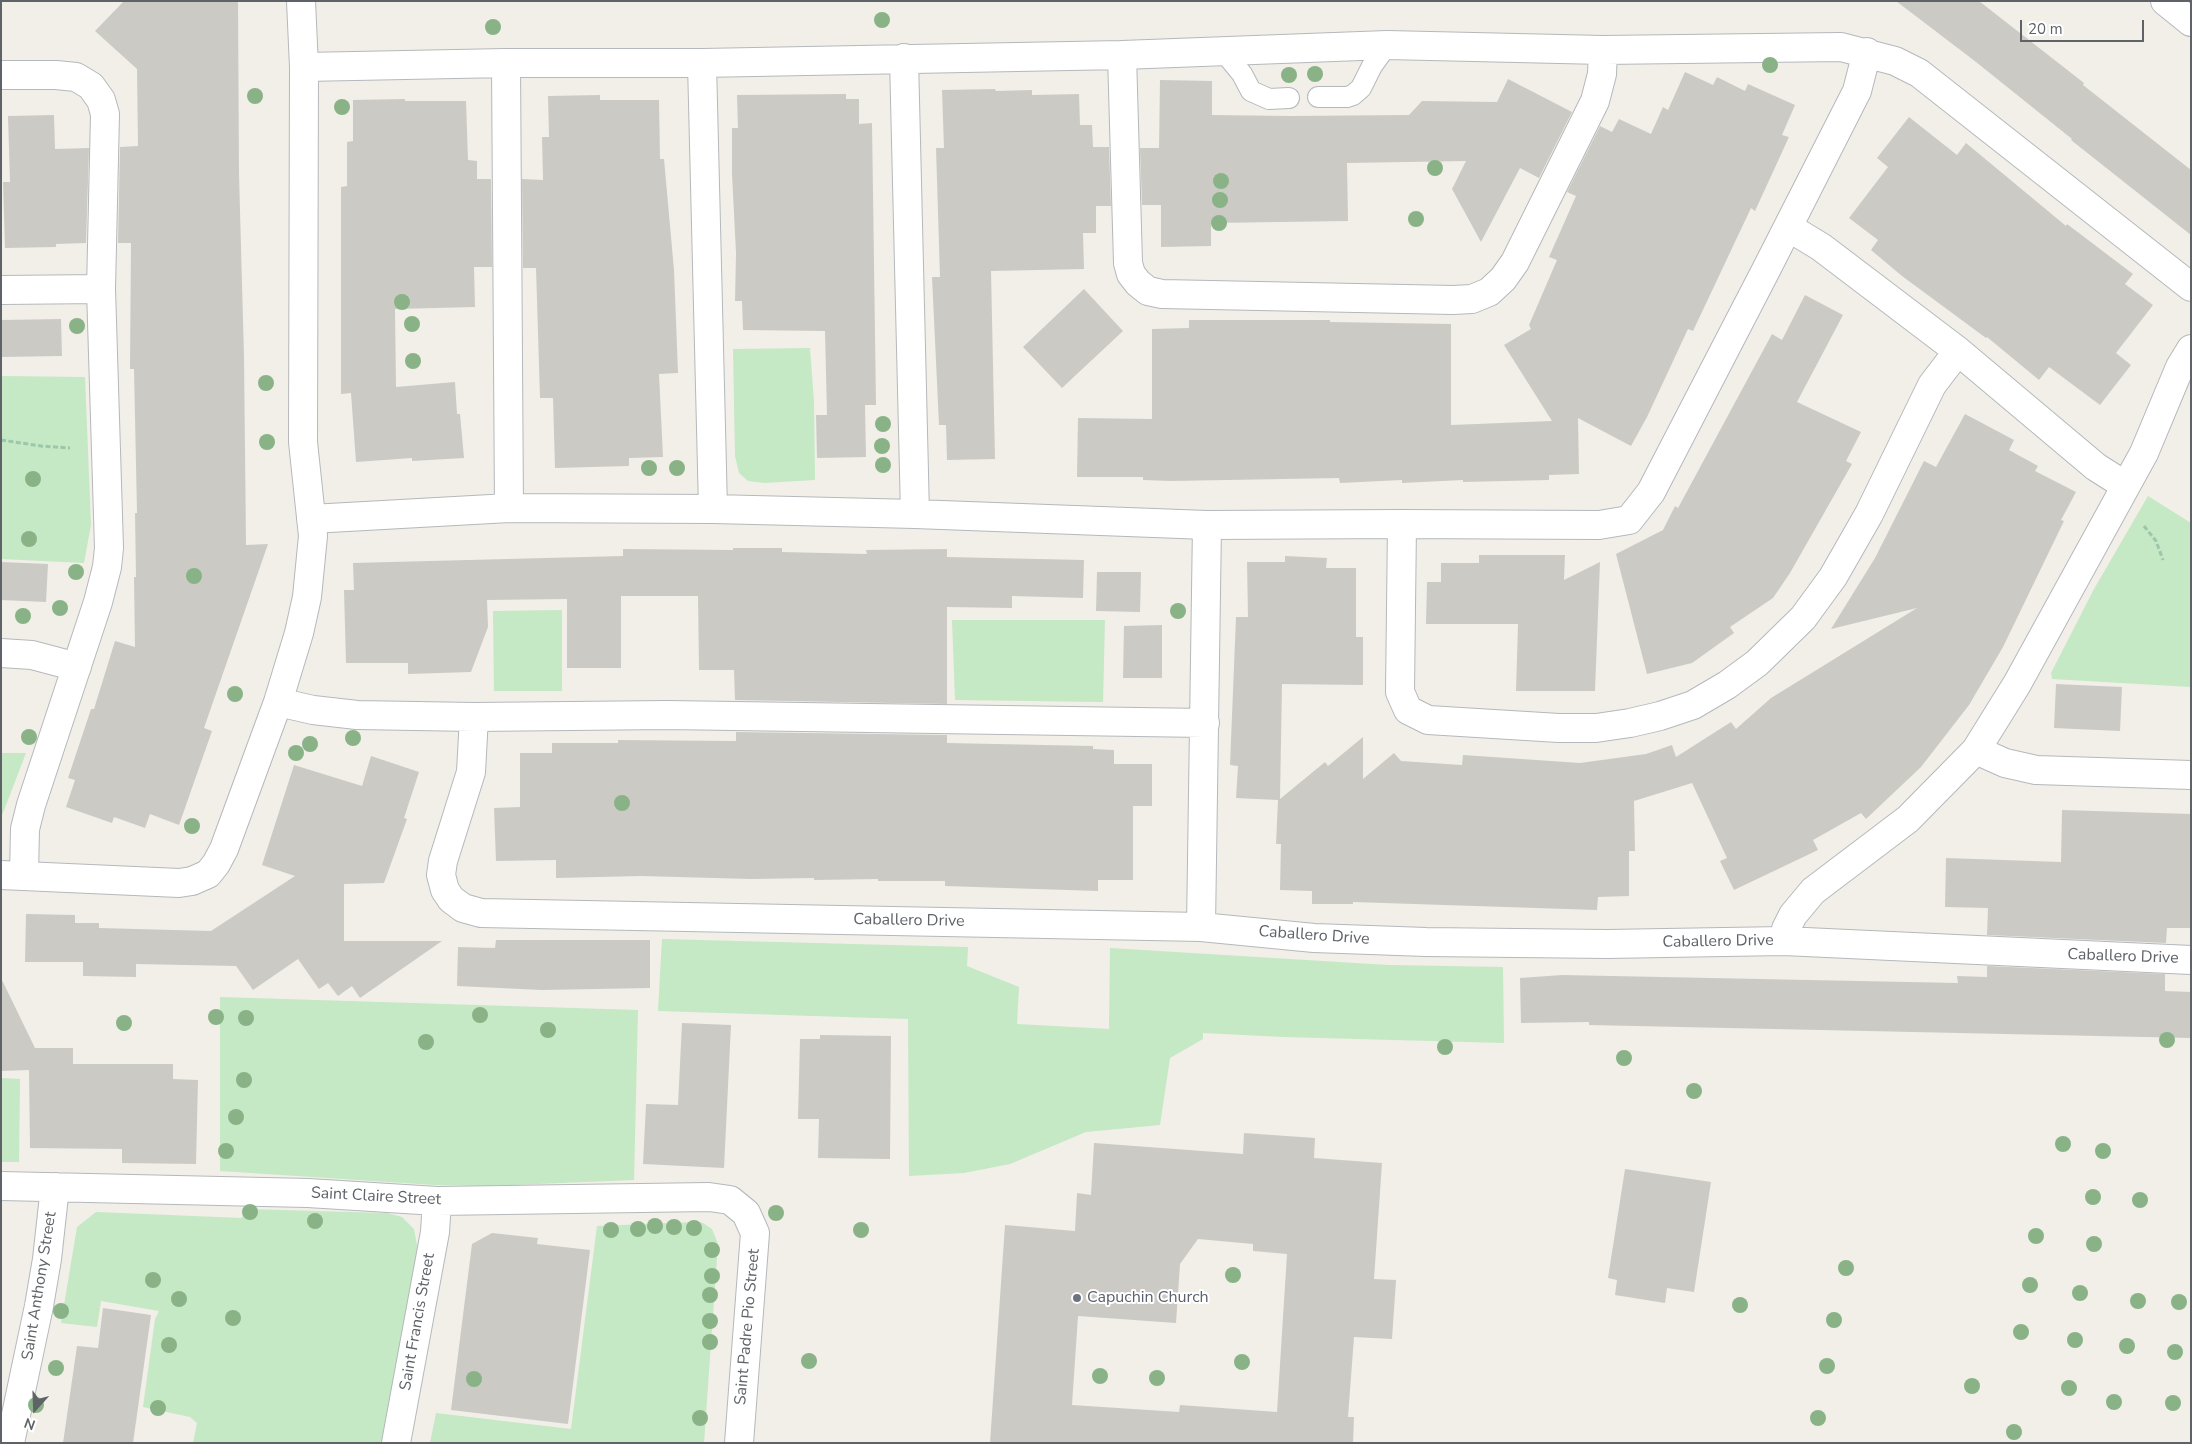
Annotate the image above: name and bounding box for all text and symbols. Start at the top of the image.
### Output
scale bar [2022,10,2146,42]
text: 20 m [2028,19,2063,39]
street label: Caballero Drive [853,910,965,932]
street label: Caballero Drive [1258,923,1370,949]
street label: Caballero Drive [1662,931,1774,953]
street label: Caballero Drive [2067,945,2179,969]
street label: Saint Claire Street [310,1184,442,1210]
street label: Saint Anthony Street [19,1210,61,1362]
street label: Saint Padre Pio Street [732,1248,764,1406]
street label: Saint Francis Street [396,1252,440,1392]
place label: Capuchin Church [1087,1288,1209,1308]
marker: Capuchin Church [1071,1292,1083,1304]
north arrow [10,1384,60,1434]
text: N [22,1413,38,1434]

